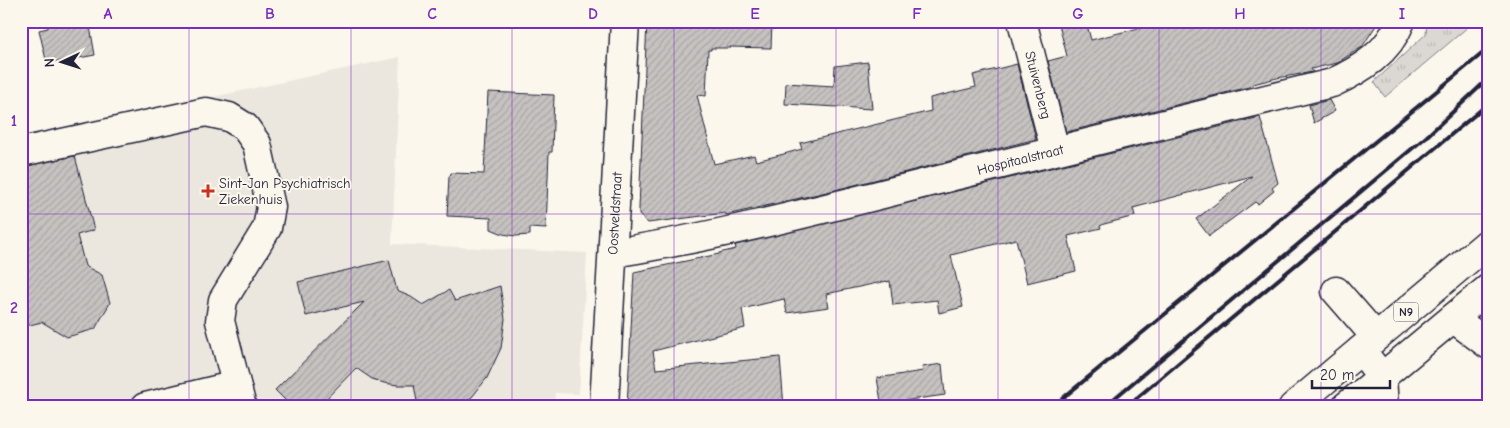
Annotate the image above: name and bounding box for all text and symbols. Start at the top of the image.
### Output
text: A [104,5,113,23]
text: B [265,5,275,23]
text: C [427,5,437,23]
text: D [588,5,598,23]
text: E [750,5,760,23]
text: F [912,5,922,23]
text: G [1072,5,1084,23]
text: H [1234,5,1246,23]
text: I [1399,5,1405,23]
north arrow [38,38,88,88]
street label: Stuivenberg [1022,49,1055,121]
text: N [41,58,58,68]
text: 1 [11,112,17,130]
street label: Hospitaalstraat [975,140,1066,178]
street label: Oostveldstraat [604,170,625,255]
place label: Sint-Jan Psychiatrisch Ziekenhuis [219,175,350,208]
marker: Sint-Jan Psychiatrisch Ziekenhuis [201,184,215,198]
text: 2 [10,299,18,317]
road number: N9 [1394,302,1418,322]
scale bar [1312,358,1390,390]
text: 20 m [1320,366,1354,384]

